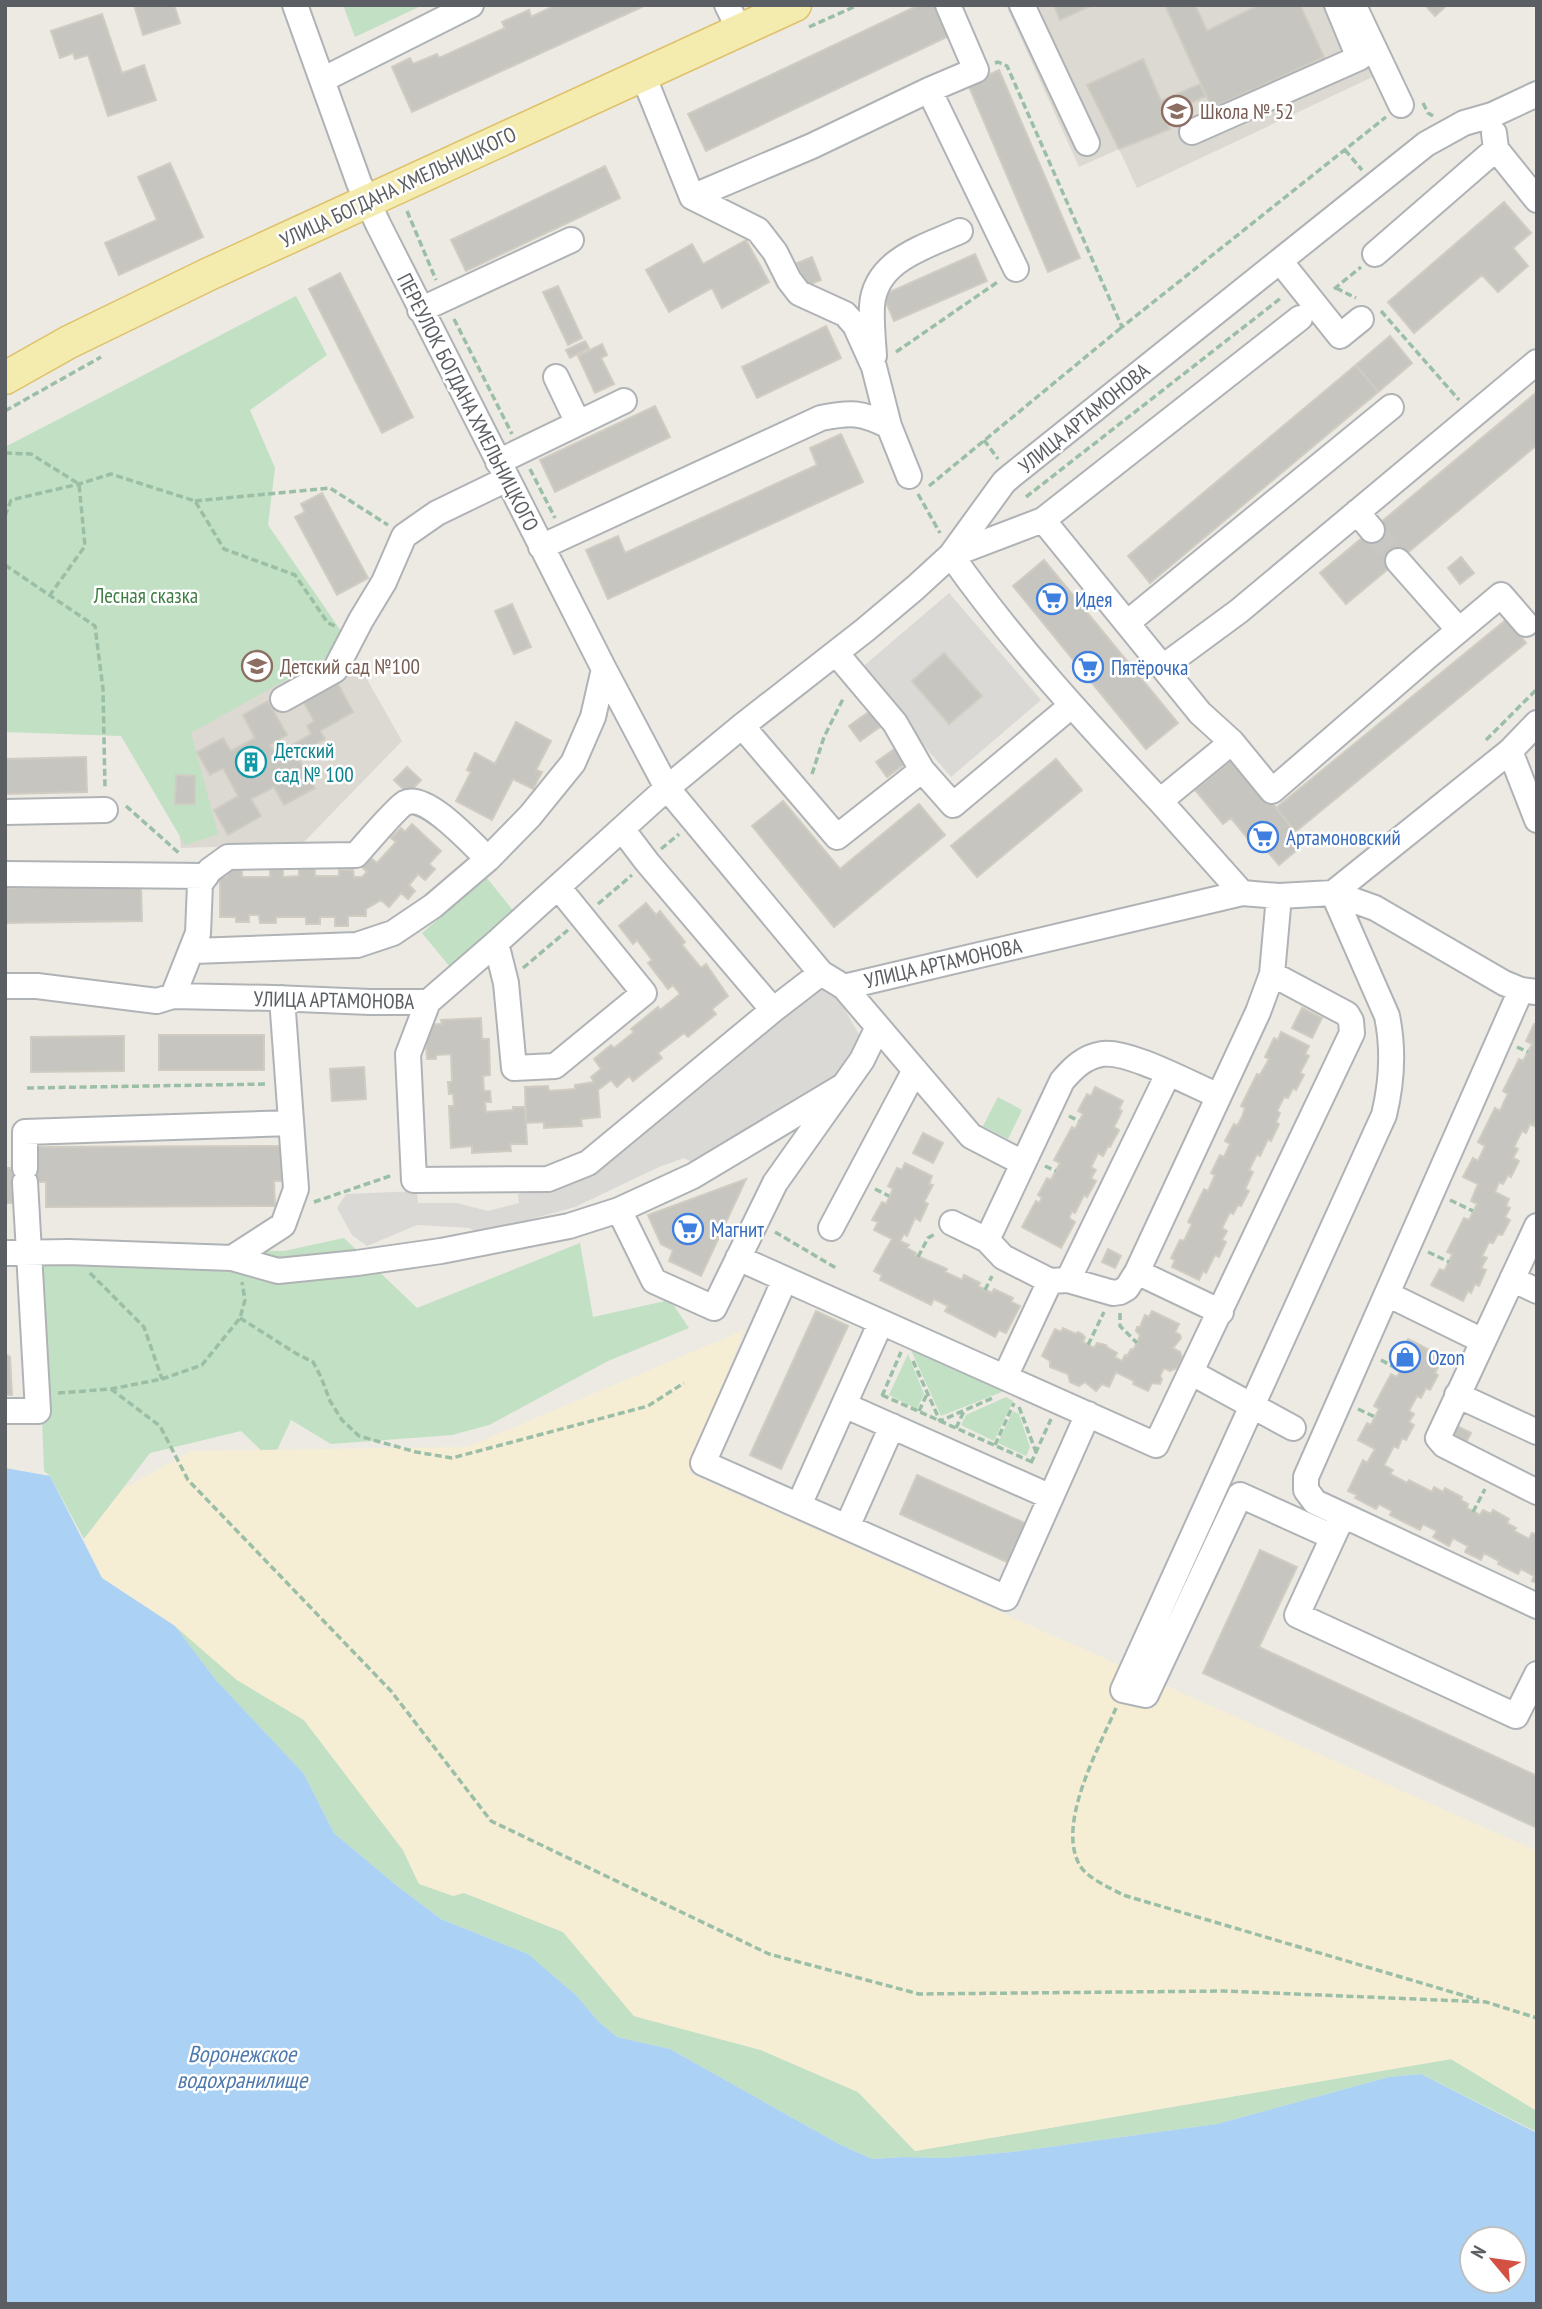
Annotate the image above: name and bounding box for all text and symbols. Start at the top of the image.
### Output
school or university icon: Школа № 52 [1160,94,1194,128]
place label: Школа № 52 [1200,98,1294,125]
street label: УЛИЦА БОГДАНА ХМЕЛЬНИЦКОГО [276,120,520,254]
street label: ПЕРЕУЛОК БОГДАНА ХМЕЛЬНИЦКОГО [391,269,545,535]
street label: УЛИЦА АРТАМОНОВА [1013,357,1155,479]
park label: Лесная сказка [93,582,198,609]
supermarket icon: Идея [1035,582,1069,616]
place label: Идея [1075,586,1112,613]
school or university icon: Детский сад №100 [240,649,274,683]
supermarket icon: Пятёрочка [1071,650,1105,684]
place label: Детский сад №100 [280,653,420,680]
place label: Пятёрочка [1111,654,1188,681]
place label: Детский сад № 100 [274,737,354,788]
building icon: Детский сад № 100 [234,745,268,779]
supermarket icon: Артамоновский [1246,820,1280,854]
place label: Артамоновский [1286,824,1401,851]
street label: УЛИЦА АРТАМОНОВА [862,932,1024,994]
street label: УЛИЦА АРТАМОНОВА [253,985,415,1015]
supermarket icon: Магнит [671,1212,705,1246]
place label: Магнит [711,1216,764,1243]
shop icon: Ozon [1388,1340,1422,1374]
place label: Ozon [1428,1344,1465,1371]
water label: Воронежское водохранилище [177,2039,309,2094]
north arrow [1458,2225,1528,2295]
text: N [1465,2241,1491,2262]

